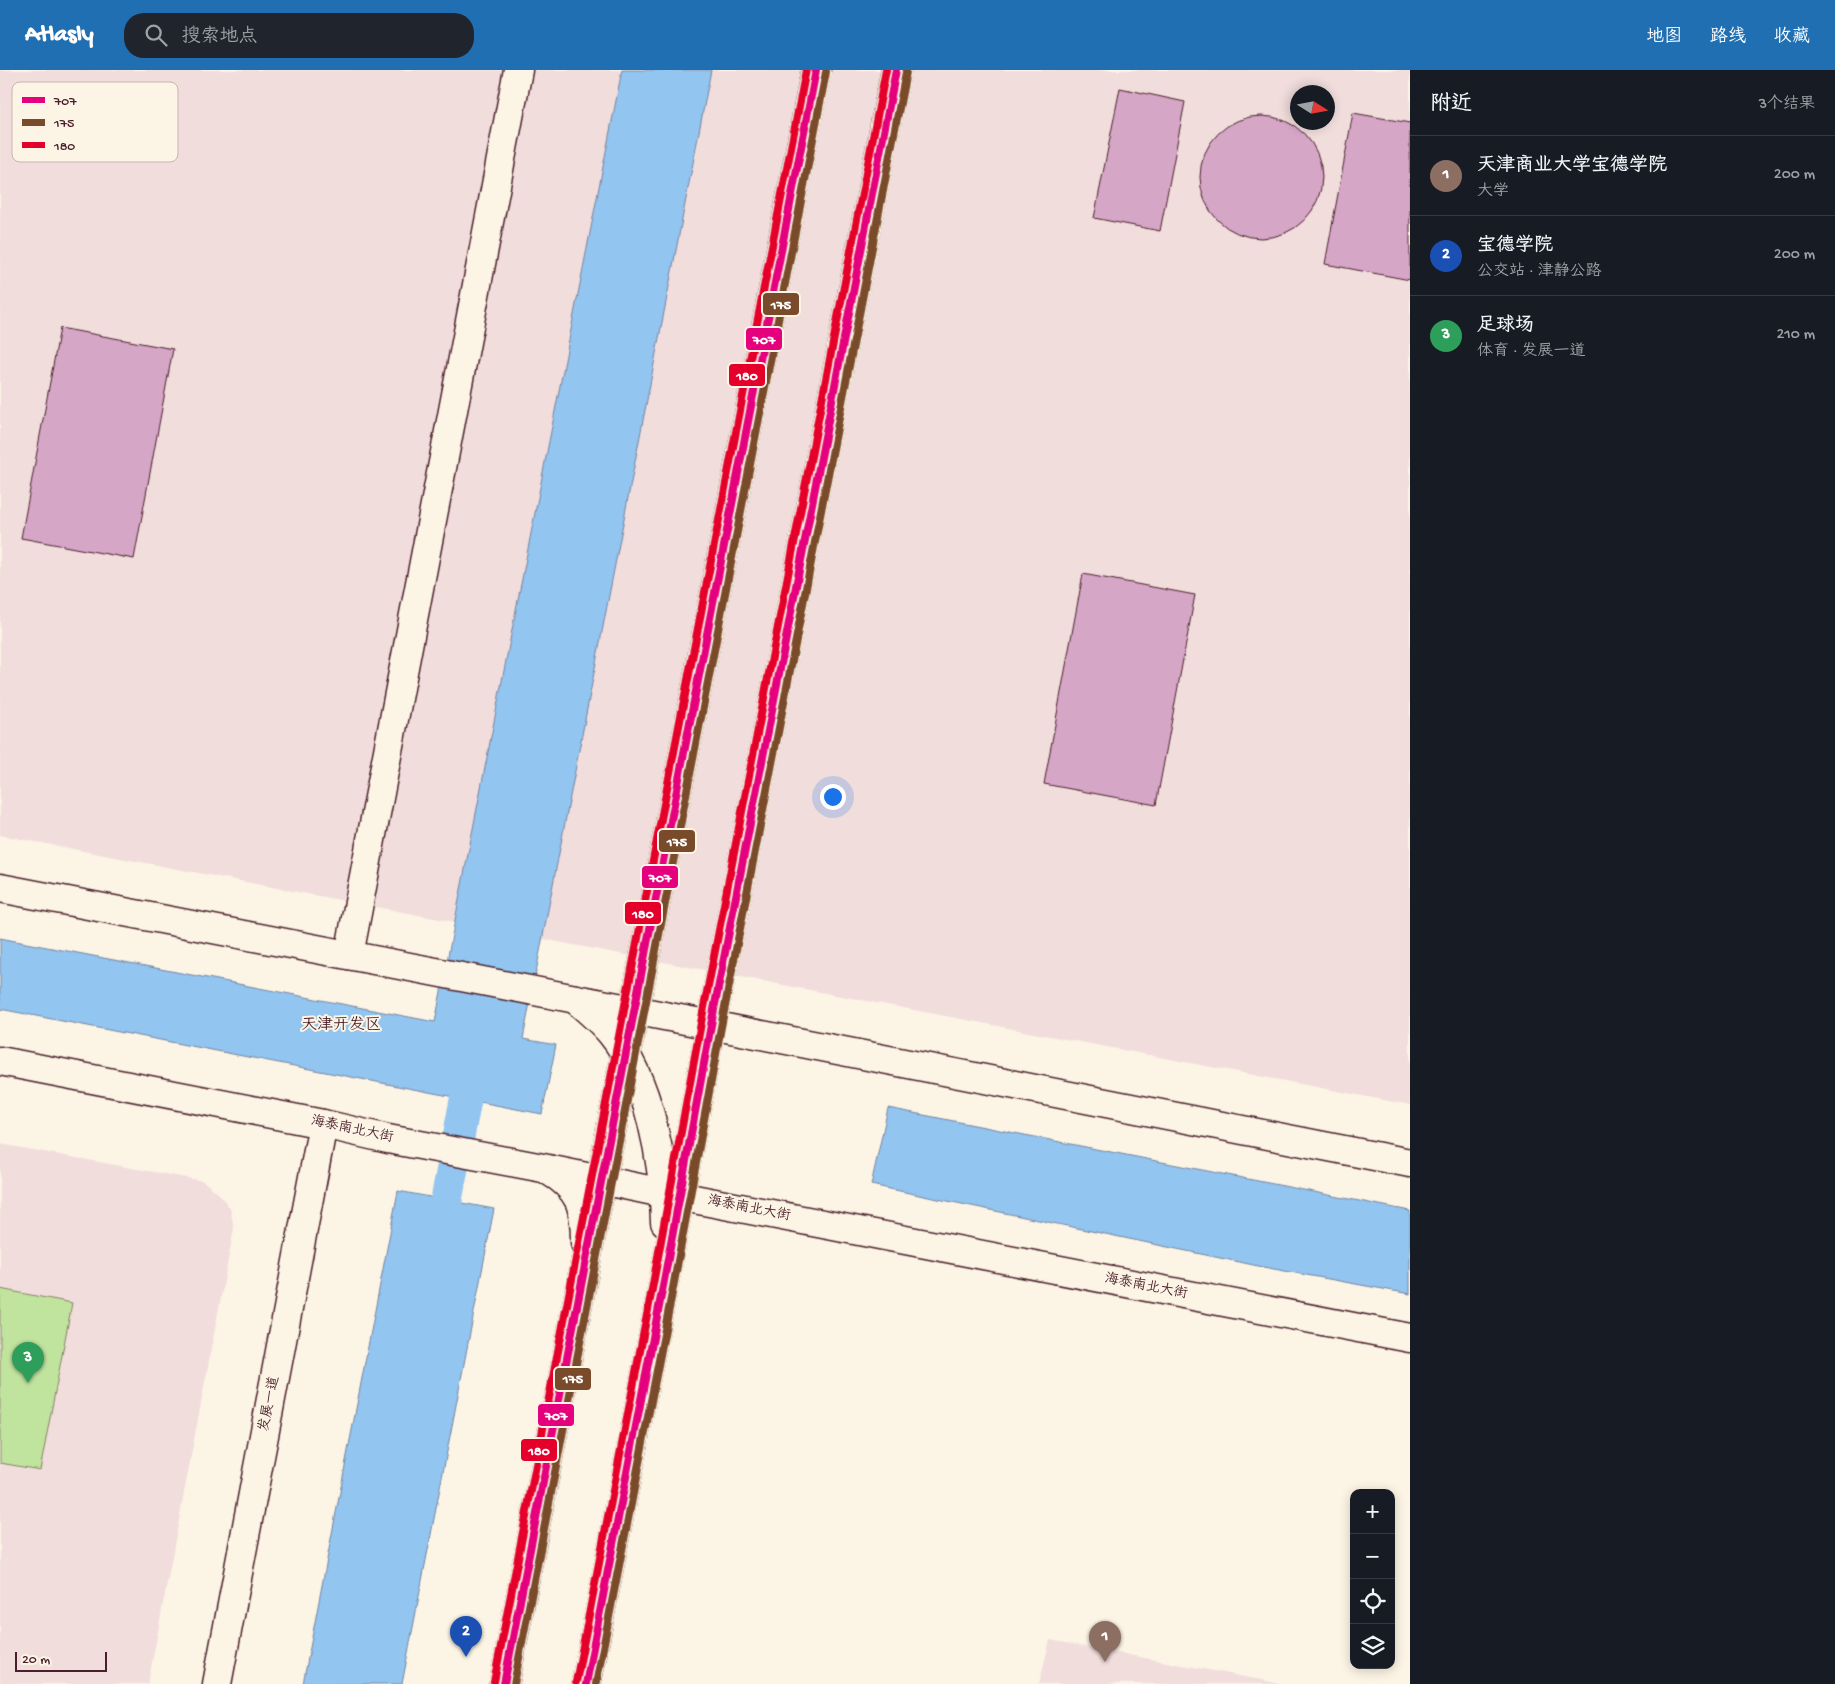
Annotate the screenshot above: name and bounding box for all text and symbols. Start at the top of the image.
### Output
search box [124,13,474,58]
text: Atlasly [25,21,94,50]
icon: search [142,21,170,49]
text: 搜索地点 [182,26,258,49]
text: 地图 [1646,27,1682,48]
text: 路线 [1710,27,1746,48]
text: 收藏 [1774,27,1810,48]
legend [12,82,178,162]
north arrow [1290,85,1335,130]
text: 附近 [1430,93,1472,118]
text: 707 [53,94,77,111]
text: 3个结果 [1759,96,1815,115]
text: 175 [53,116,74,133]
text: 180 [53,139,75,156]
text: 天津商业大学宝德学院 [1477,155,1667,178]
text: 1 [1443,166,1449,185]
text: 200 m [1774,166,1815,185]
text: 大学 [1477,183,1509,202]
text: 宝德学院 [1477,235,1553,258]
text: 2 [1442,246,1450,265]
text: 200 m [1774,246,1815,265]
text: 公交站 · 津静公路 [1477,263,1602,282]
line badge: 175 [762,292,800,316]
text: 175 [770,298,792,315]
text: 足球场 [1477,315,1534,338]
text: 3 [1442,326,1450,345]
text: 210 m [1776,326,1815,345]
line badge: 707 [745,327,783,351]
text: 707 [752,333,776,350]
text: 体育 · 发展一道 [1477,343,1586,362]
line badge: 180 [728,363,766,387]
text: 180 [735,369,758,386]
your location [820,784,846,810]
line badge: 175 [658,829,696,853]
text: 175 [666,835,688,852]
line badge: 707 [641,865,679,889]
text: 707 [648,871,672,888]
line badge: 180 [624,901,662,925]
text: 180 [631,907,654,924]
district label: 天津开发区 [301,1015,381,1036]
street label: 海泰南北大街 [309,1112,395,1147]
street label: 海泰南北大街 [706,1192,792,1225]
street label: 海泰南北大街 [1103,1270,1189,1303]
pin: 3 [12,1342,44,1383]
line badge: 175 [554,1367,592,1391]
text: 175 [562,1372,584,1389]
street label: 发展一道 [255,1375,284,1433]
line badge: 707 [537,1403,575,1427]
text: 707 [544,1409,568,1426]
line badge: 180 [520,1438,558,1462]
text: 180 [527,1444,550,1461]
map controls [1350,1489,1395,1669]
button: + [1350,1489,1395,1534]
button: − [1350,1534,1395,1579]
button: locate [1350,1579,1395,1624]
pin: 2 [450,1616,482,1657]
pin: 1 [1089,1621,1121,1662]
button: layers [1350,1624,1395,1669]
scale bar [15,1649,108,1672]
text: 20 m [22,1652,50,1669]

